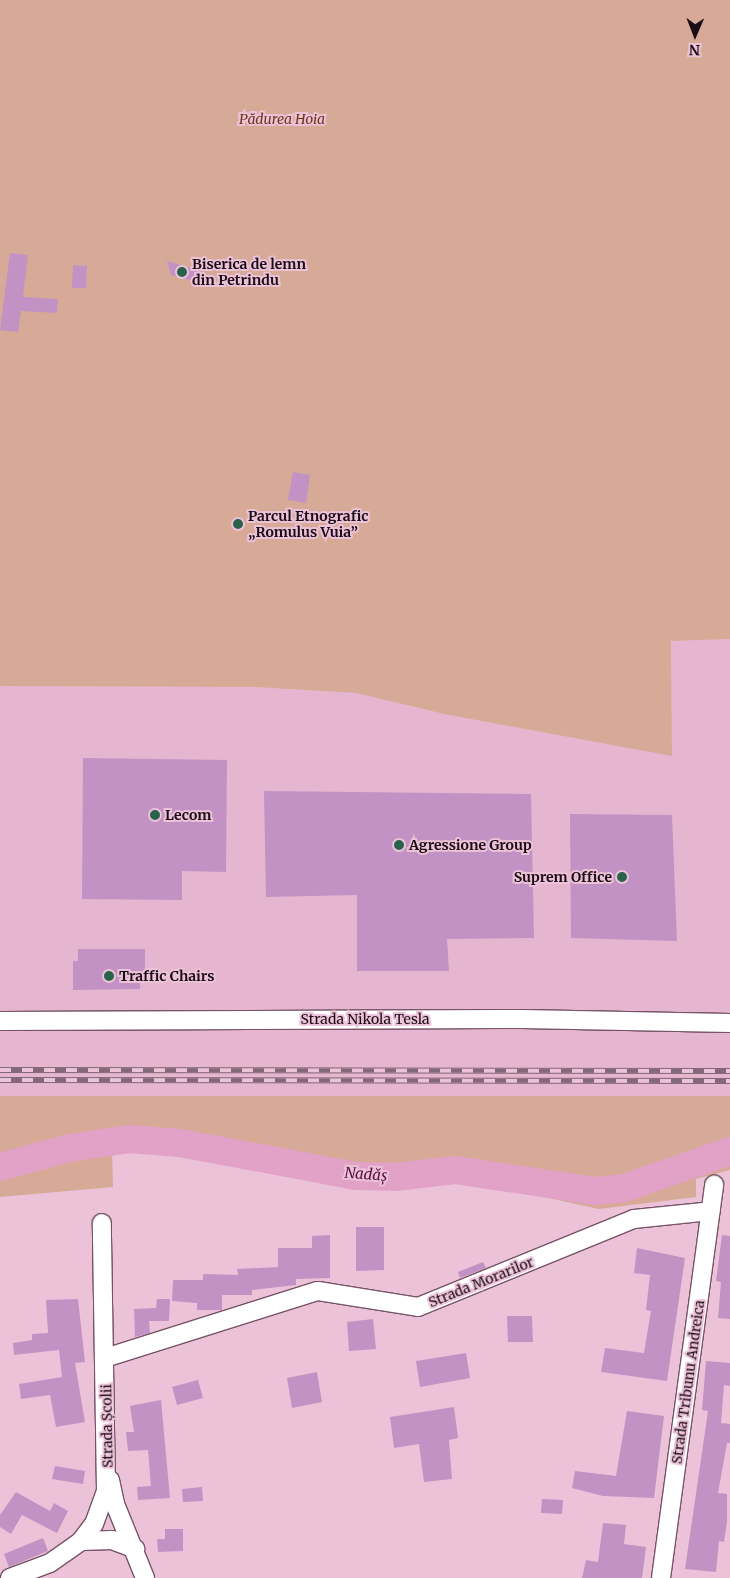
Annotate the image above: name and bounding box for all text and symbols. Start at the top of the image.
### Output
north arrow [670,10,720,60]
text: N [689,41,700,59]
park label: Pădurea Hoia [239,111,325,127]
place label: Biserica de lemn din Petrindu [192,256,306,288]
marker: Biserica de lemn din Petrindu [176,266,188,278]
place label: Parcul Etnografic „Romulus Vuia” [248,508,368,540]
marker: Parcul Etnografic „Romulus Vuia” [232,518,244,530]
place label: Lecom [165,807,211,823]
marker: Lecom [149,809,161,821]
place label: Agressione Group [409,837,532,853]
marker: Agressione Group [393,839,405,851]
place label: Suprem Office [514,869,612,885]
marker: Suprem Office [616,871,628,883]
place label: Traffic Chairs [119,968,214,984]
marker: Traffic Chairs [103,970,115,982]
street label: Strada Nikola Tesla [300,1011,430,1027]
water label: Nadăș [344,1164,388,1184]
street label: Strada Morarilor [426,1253,536,1311]
street label: Strada Tribunu Andreica [668,1299,708,1465]
street label: Strada Școlii [98,1384,116,1468]

